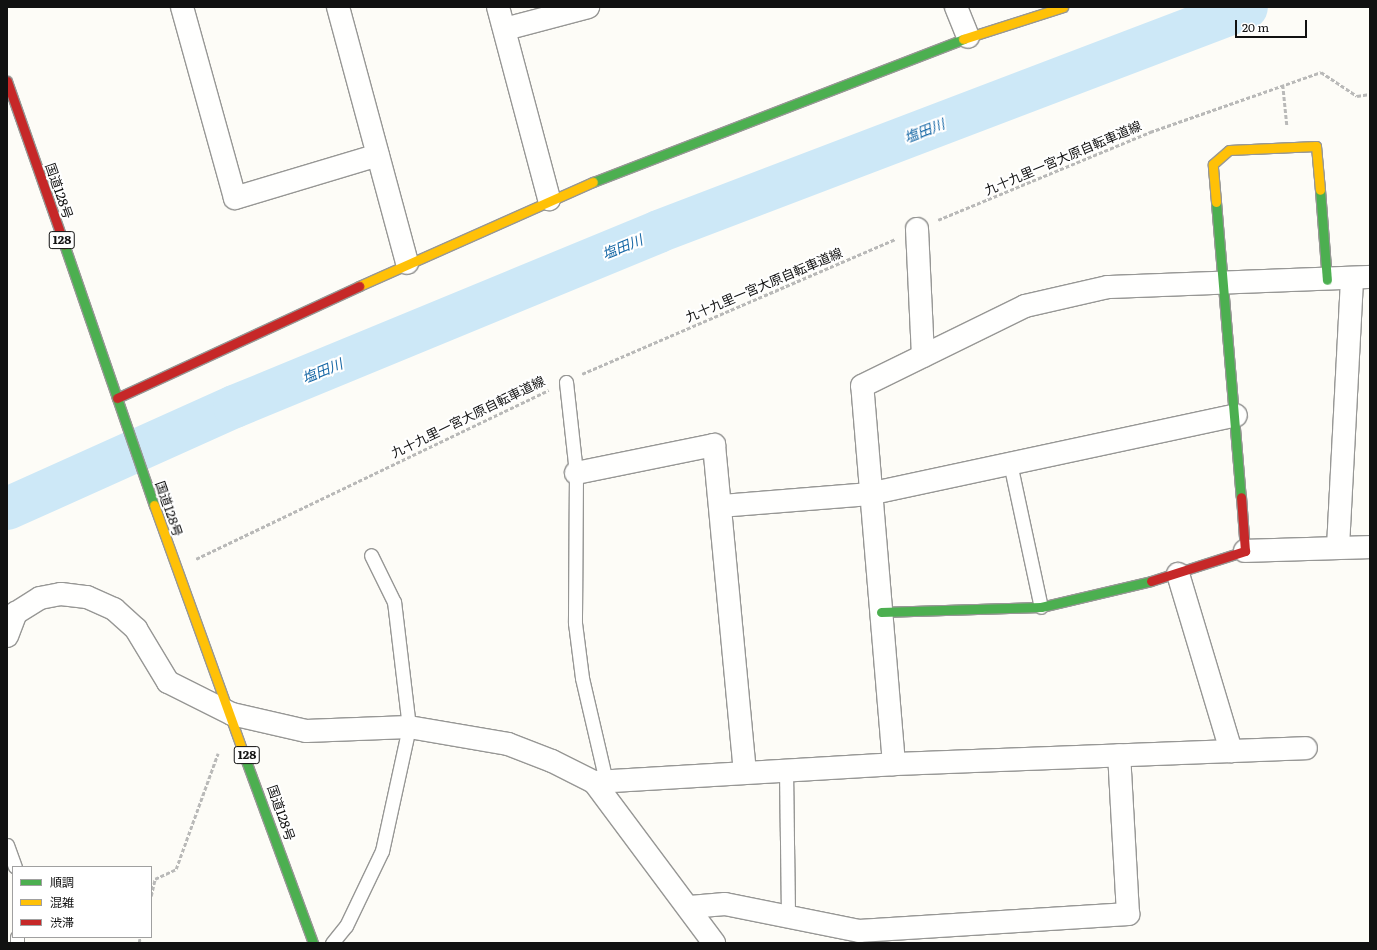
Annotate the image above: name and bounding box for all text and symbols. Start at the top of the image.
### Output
scale bar [1237,12,1309,38]
text: 20 m [1242,18,1269,36]
water label: 塩田川 [901,115,947,145]
street label: 九十九里一宮大原自転車道線 [982,118,1144,198]
street label: 国道128号 [42,161,76,221]
road number: 128 [48,230,76,250]
water label: 塩田川 [599,230,645,262]
street label: 九十九里一宮大原自転車道線 [683,245,845,325]
water label: 塩田川 [299,354,345,386]
street label: 九十九里一宮大原自転車道線 [389,373,547,461]
street label: 国道128号 [152,479,186,539]
road number: 128 [233,745,261,765]
street label: 国道128号 [264,783,298,843]
legend [12,866,152,938]
text: 順調 [50,873,74,891]
text: 混雑 [50,893,74,911]
text: 渋滞 [50,913,74,931]

